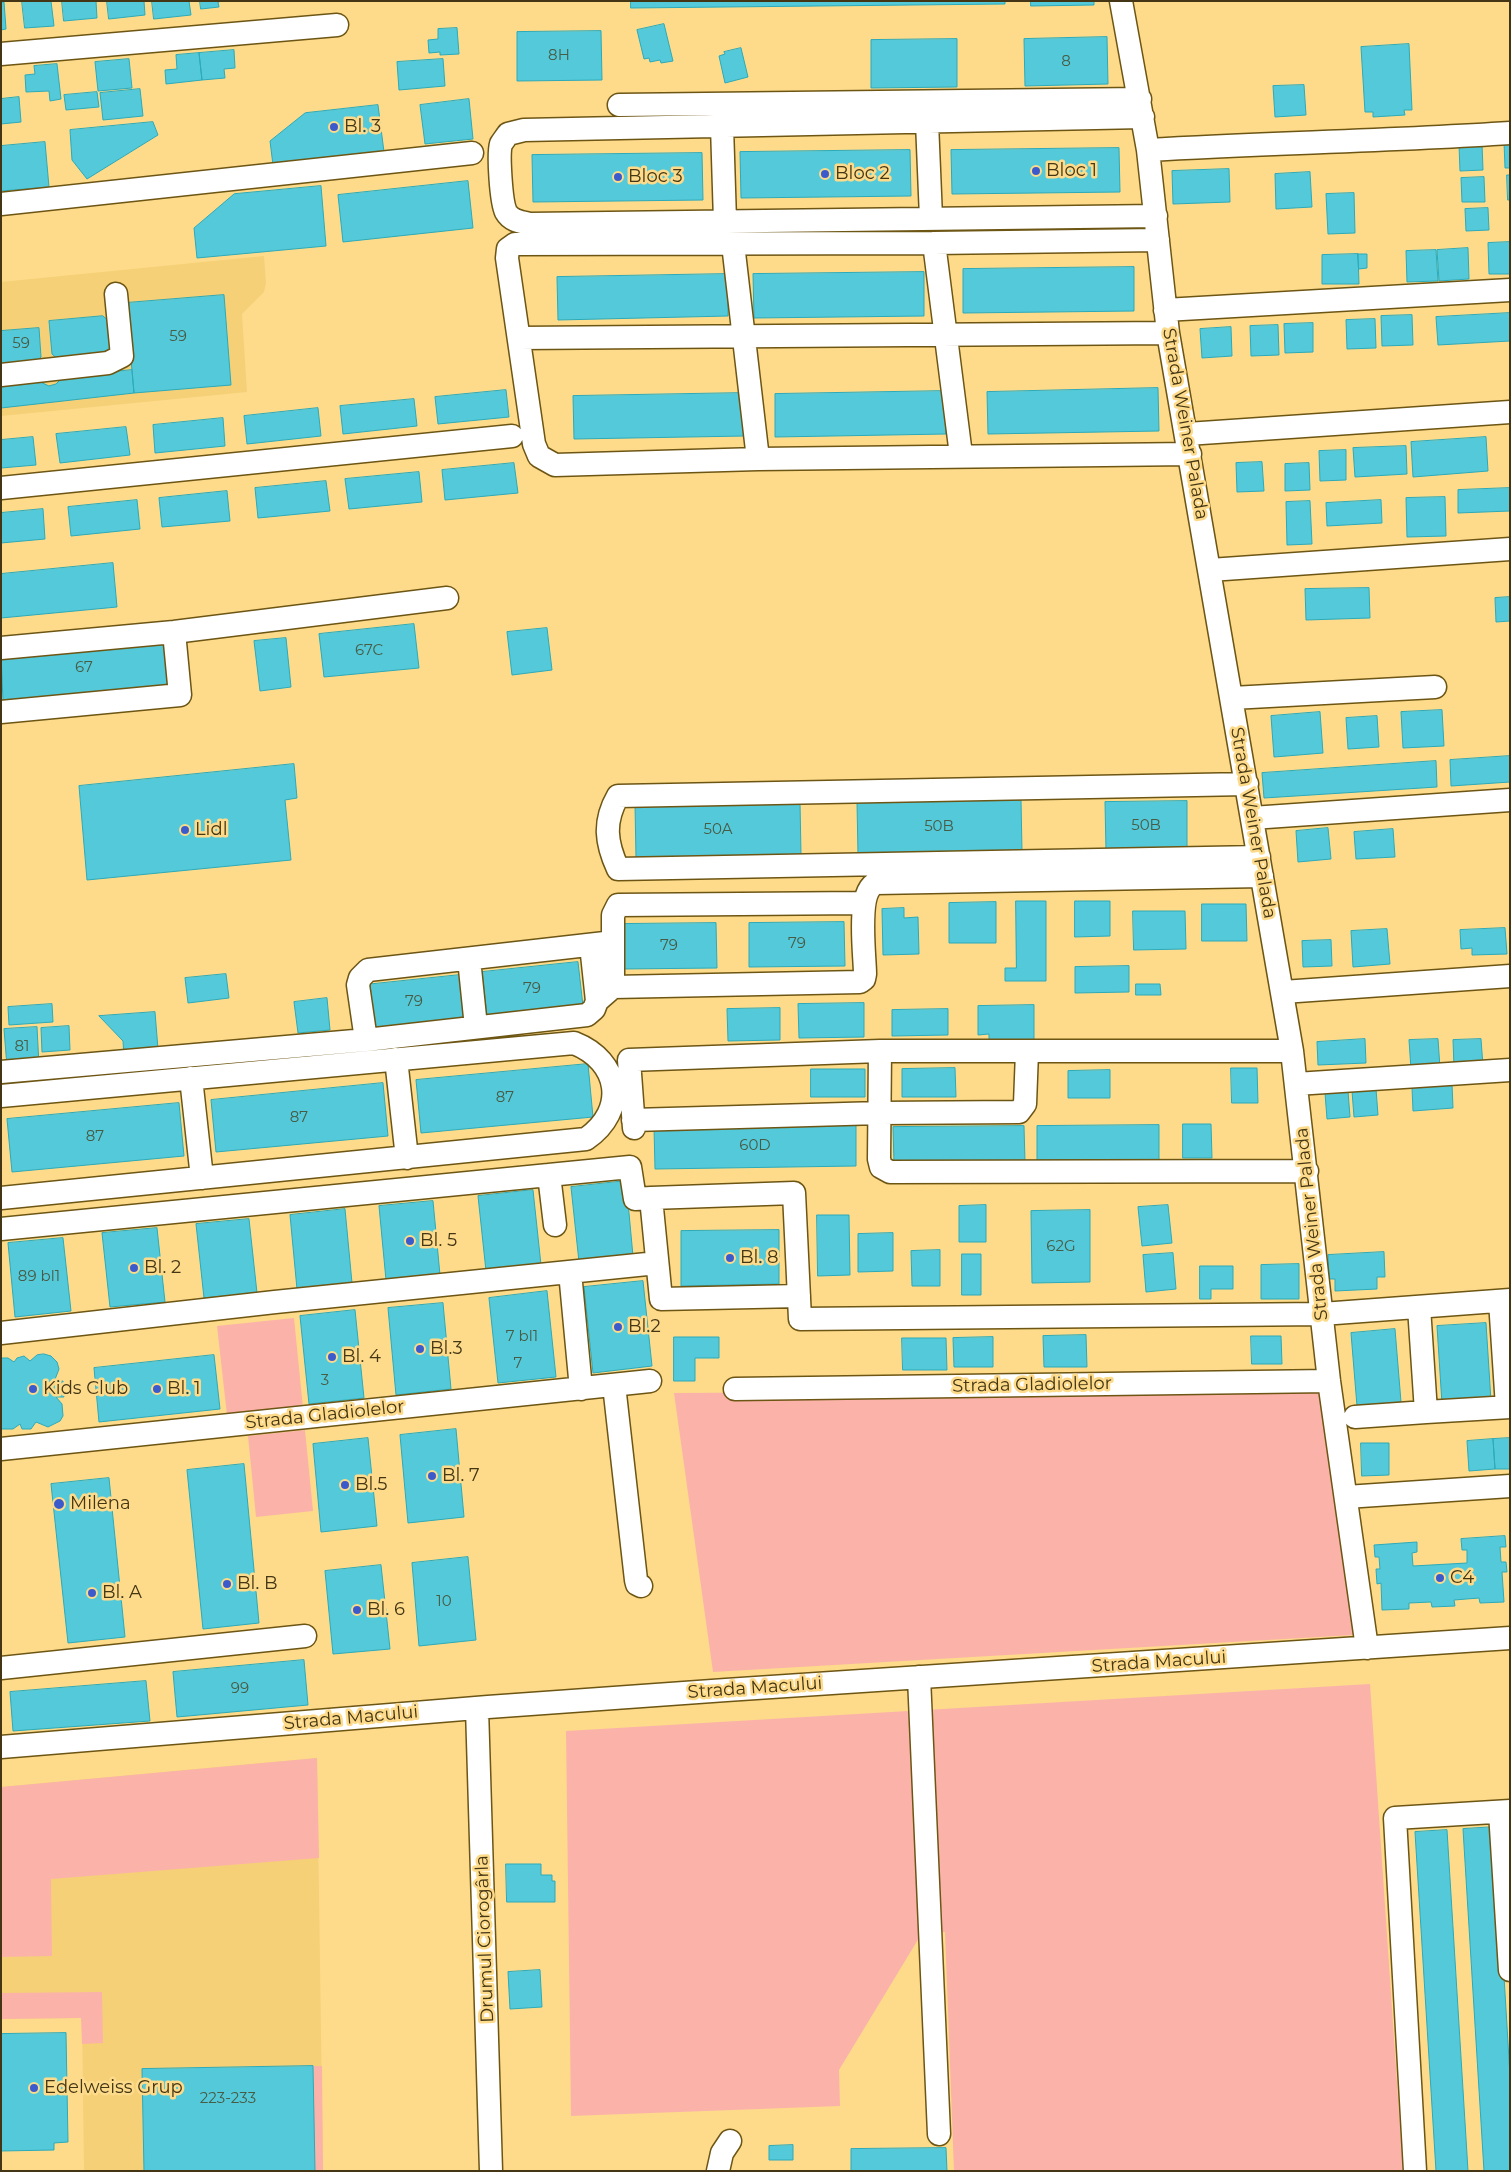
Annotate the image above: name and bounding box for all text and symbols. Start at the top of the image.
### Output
house number: 8H [548,47,570,65]
house number: 8 [1061,53,1071,71]
place label: Bl. 3 [344,116,381,138]
marker: Bl. 3 [328,121,340,133]
place label: Bloc 1 [1046,160,1097,182]
place label: Bloc 2 [835,163,890,185]
marker: Bloc 1 [1030,165,1042,177]
place label: Bloc 3 [628,166,683,188]
marker: Bloc 2 [819,168,831,180]
marker: Bloc 3 [612,171,624,183]
street label: Strada Weiner Palada [1157,326,1213,522]
house number: 59 [169,328,187,346]
house number: 59 [12,335,30,353]
house number: 67C [355,642,383,660]
house number: 67 [75,659,93,677]
street label: Strada Weiner Palada [1225,725,1281,921]
house number: 50B [1131,817,1161,835]
house number: 50B [924,818,954,836]
place label: Lidl [195,819,227,841]
house number: 50A [703,821,733,839]
marker: Lidl [179,824,191,836]
house number: 79 [788,935,806,953]
house number: 79 [660,937,678,955]
house number: 79 [523,980,541,998]
house number: 79 [405,993,423,1011]
house number: 81 [15,1038,29,1056]
house number: 87 [496,1089,514,1107]
house number: 87 [290,1109,308,1127]
street label: Strada Weiner Palada [1291,1126,1333,1322]
house number: 87 [86,1128,104,1146]
house number: 60D [739,1137,771,1155]
place label: Bl. 5 [420,1230,457,1252]
marker: Bl. 5 [404,1235,416,1247]
house number: 62G [1046,1238,1076,1256]
place label: Bl. 8 [740,1247,778,1269]
marker: Bl. 8 [724,1252,736,1264]
place label: Bl. 2 [144,1257,181,1279]
marker: Bl. 2 [128,1262,140,1274]
house number: 89 bl1 [18,1268,60,1286]
place label: Bl.2 [628,1316,661,1338]
marker: Bl.2 [612,1321,624,1333]
house number: 7 bl1 [506,1328,538,1346]
place label: Bl.3 [430,1338,463,1360]
marker: Bl.3 [414,1343,426,1355]
place label: Bl. 4 [342,1346,381,1368]
marker: Bl. 4 [326,1351,338,1363]
house number: 7 [514,1355,522,1373]
house number: 3 [321,1372,329,1390]
street label: Strada Gladiolelor [952,1373,1112,1397]
place label: Kids Club [43,1378,128,1400]
place label: Bl. 1 [167,1378,200,1400]
marker: Kids Club [27,1383,39,1395]
marker: Bl. 1 [151,1383,163,1395]
street label: Strada Gladiolelor [244,1396,406,1434]
place label: Bl. 7 [442,1465,480,1487]
marker: Bl. 7 [426,1470,438,1482]
place label: Bl.5 [355,1474,387,1496]
marker: Bl.5 [339,1479,351,1491]
place label: Milena [70,1493,131,1515]
marker: Milena [52,1497,66,1511]
place label: C4 [1450,1567,1474,1589]
marker: C4 [1434,1572,1446,1584]
place label: Bl. B [237,1573,278,1595]
marker: Bl. B [221,1578,233,1590]
place label: Bl. A [102,1582,142,1604]
marker: Bl. A [86,1587,98,1599]
house number: 10 [436,1593,452,1611]
place label: Bl. 6 [367,1599,405,1621]
marker: Bl. 6 [351,1604,363,1616]
street label: Strada Macului [1091,1647,1227,1677]
street label: Strada Macului [687,1673,823,1703]
house number: 99 [231,1680,249,1698]
street label: Strada Macului [283,1701,419,1735]
street label: Drumul Ciorogârla [471,1855,499,2023]
place label: Edelweiss Grup [44,2077,183,2099]
marker: Edelweiss Grup [28,2082,40,2094]
house number: 223-233 [200,2090,256,2108]

